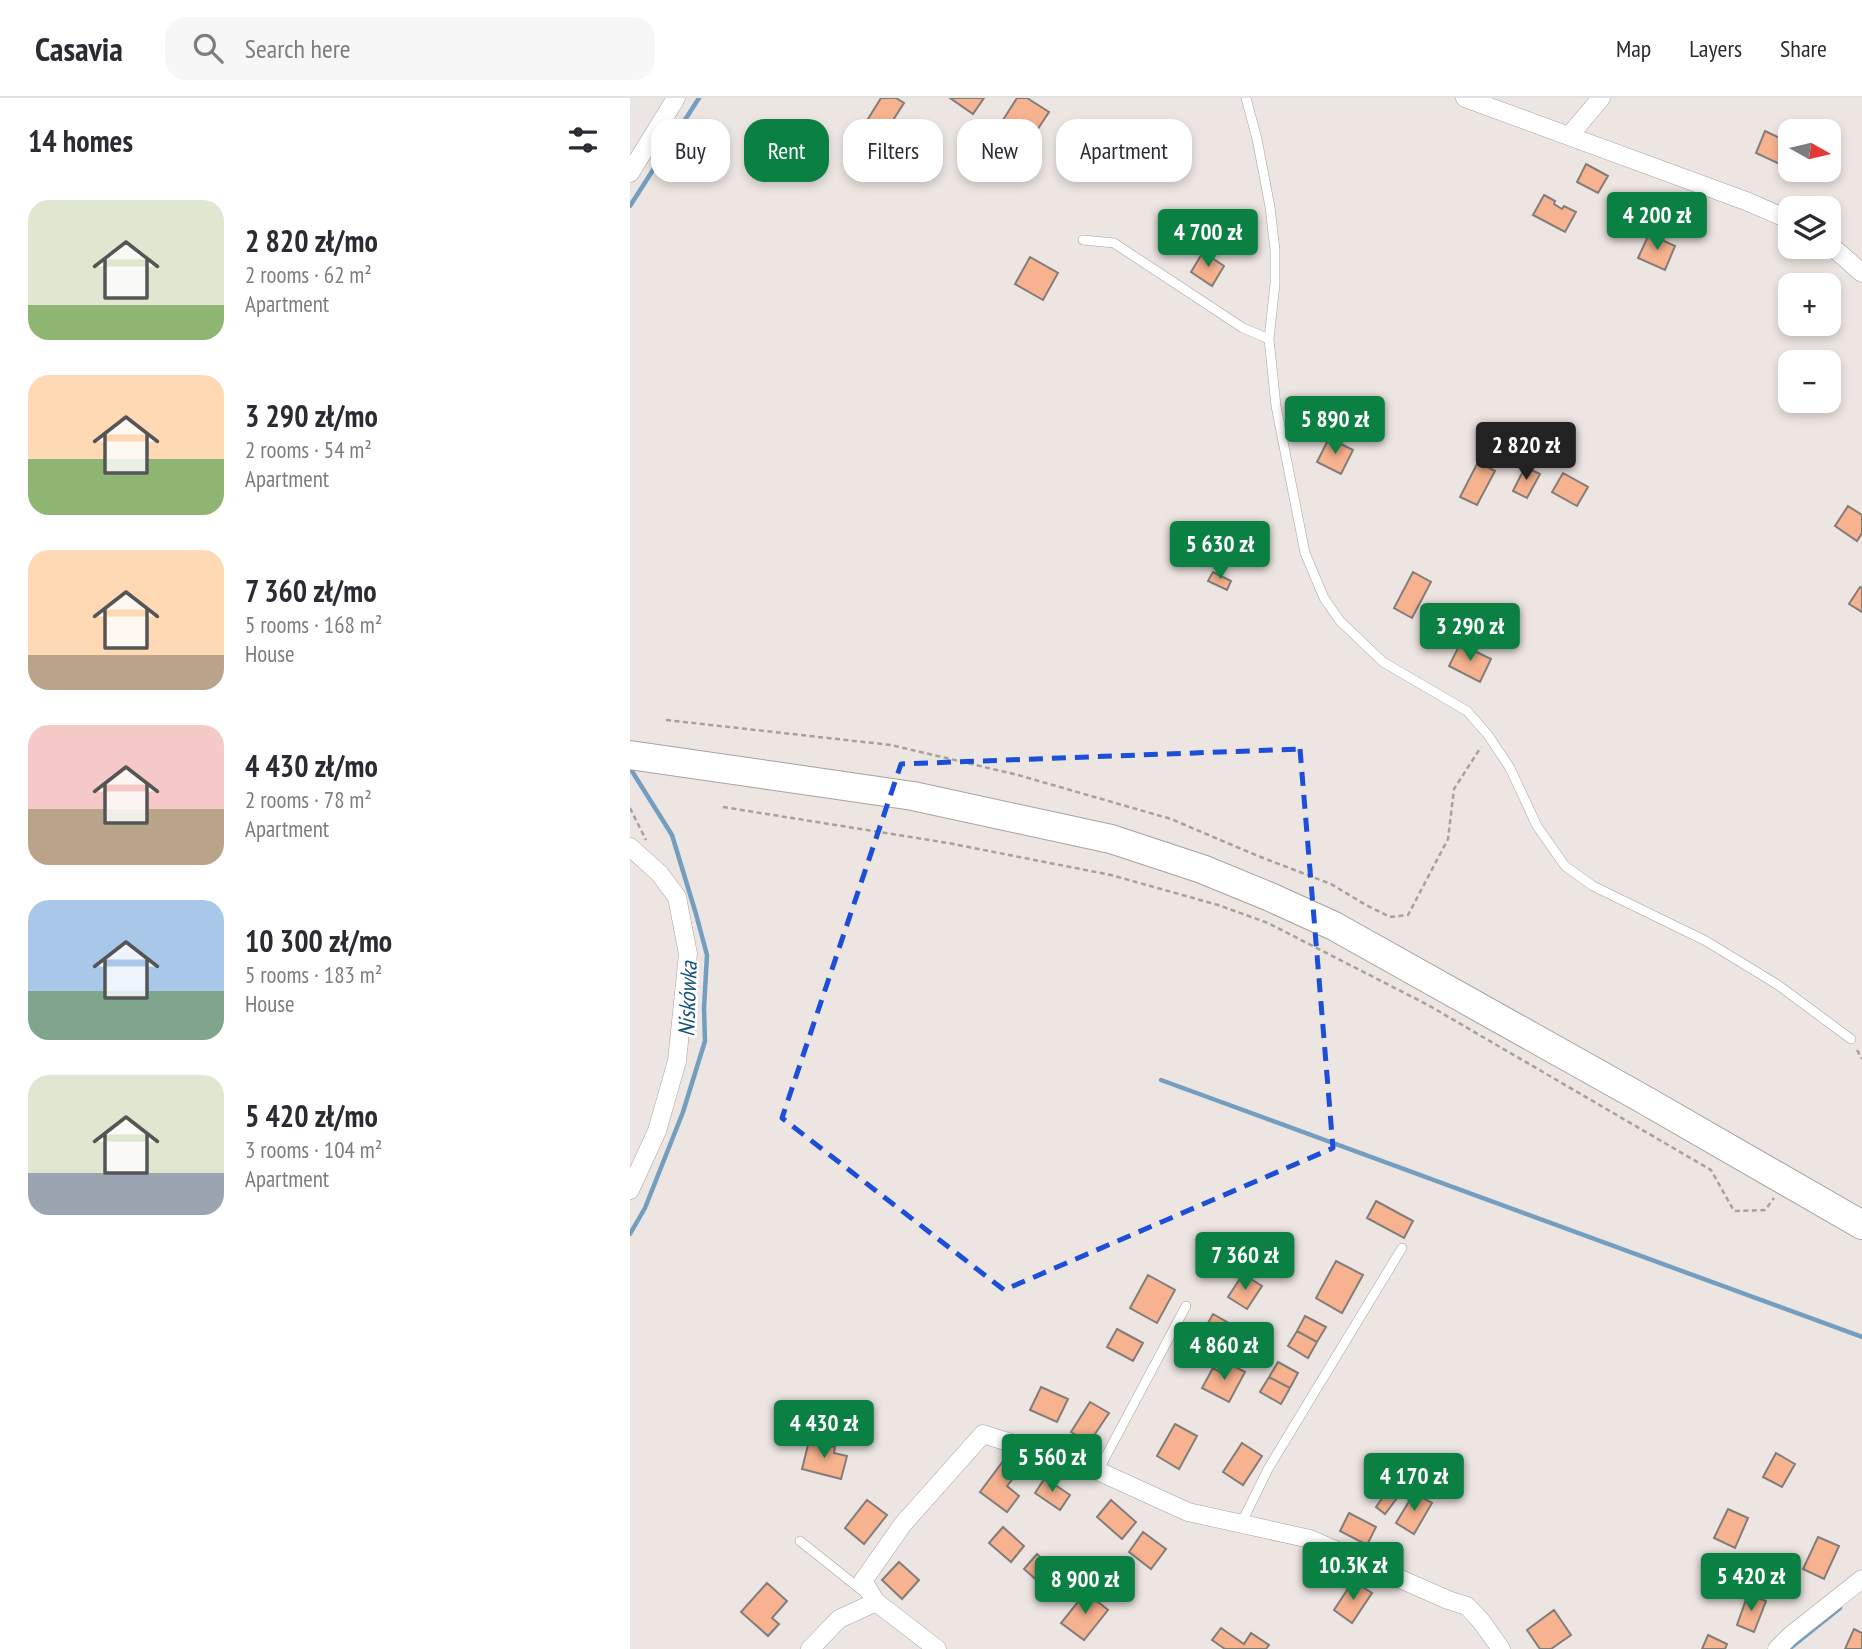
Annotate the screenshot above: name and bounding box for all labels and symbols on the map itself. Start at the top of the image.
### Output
north arrow [1778,119,1841,182]
pin: 4 200 zł [1585,192,1729,252]
pin: 4 700 zł [1136,209,1280,269]
pin: 5 890 zł [1263,396,1407,456]
pin: 2 820 zł [1454,422,1598,482]
pin: 5 630 zł [1148,522,1292,581]
pin: 3 290 zł [1398,603,1542,663]
water label: Niskówka [671,959,703,1037]
pin: 7 360 zł [1173,1232,1317,1292]
pin: 4 860 zł [1152,1322,1296,1382]
pin: 4 430 zł [752,1400,896,1460]
pin: 5 560 zł [980,1434,1124,1494]
pin: 4 170 zł [1342,1454,1486,1513]
pin: 10.3K zł [1281,1542,1425,1602]
pin: 5 420 zł [1679,1554,1823,1613]
pin: 8 900 zł [1013,1556,1157,1616]

